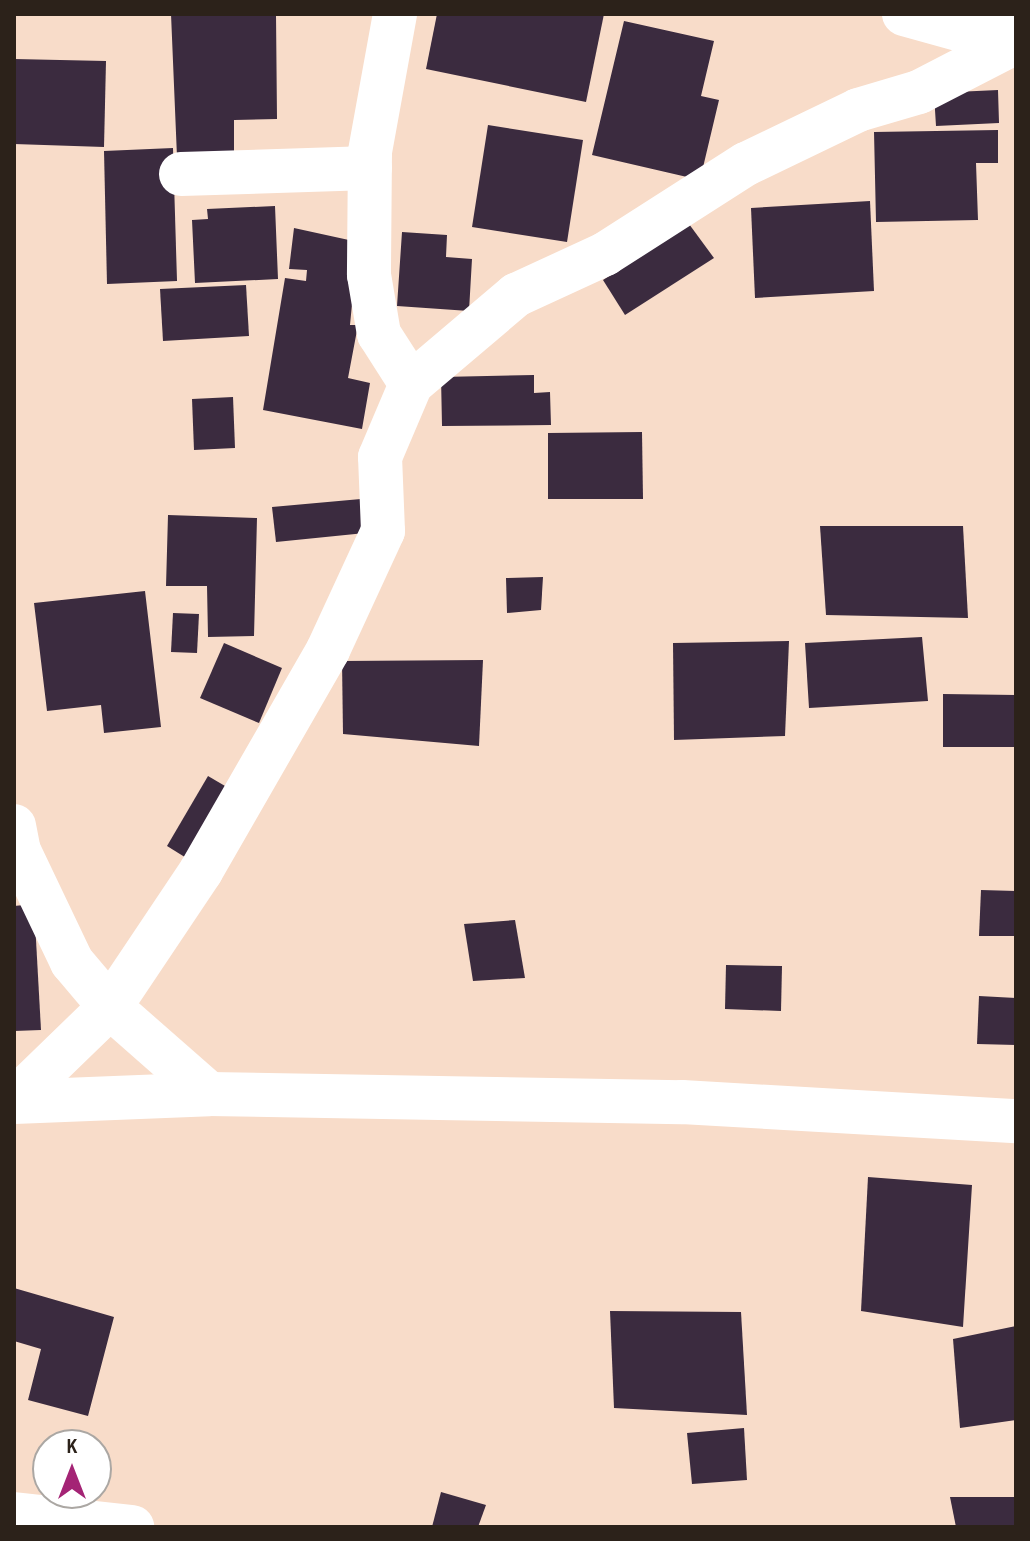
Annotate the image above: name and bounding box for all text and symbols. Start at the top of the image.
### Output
north arrow [32,1429,112,1509]
text: K [67,1433,77,1460]

